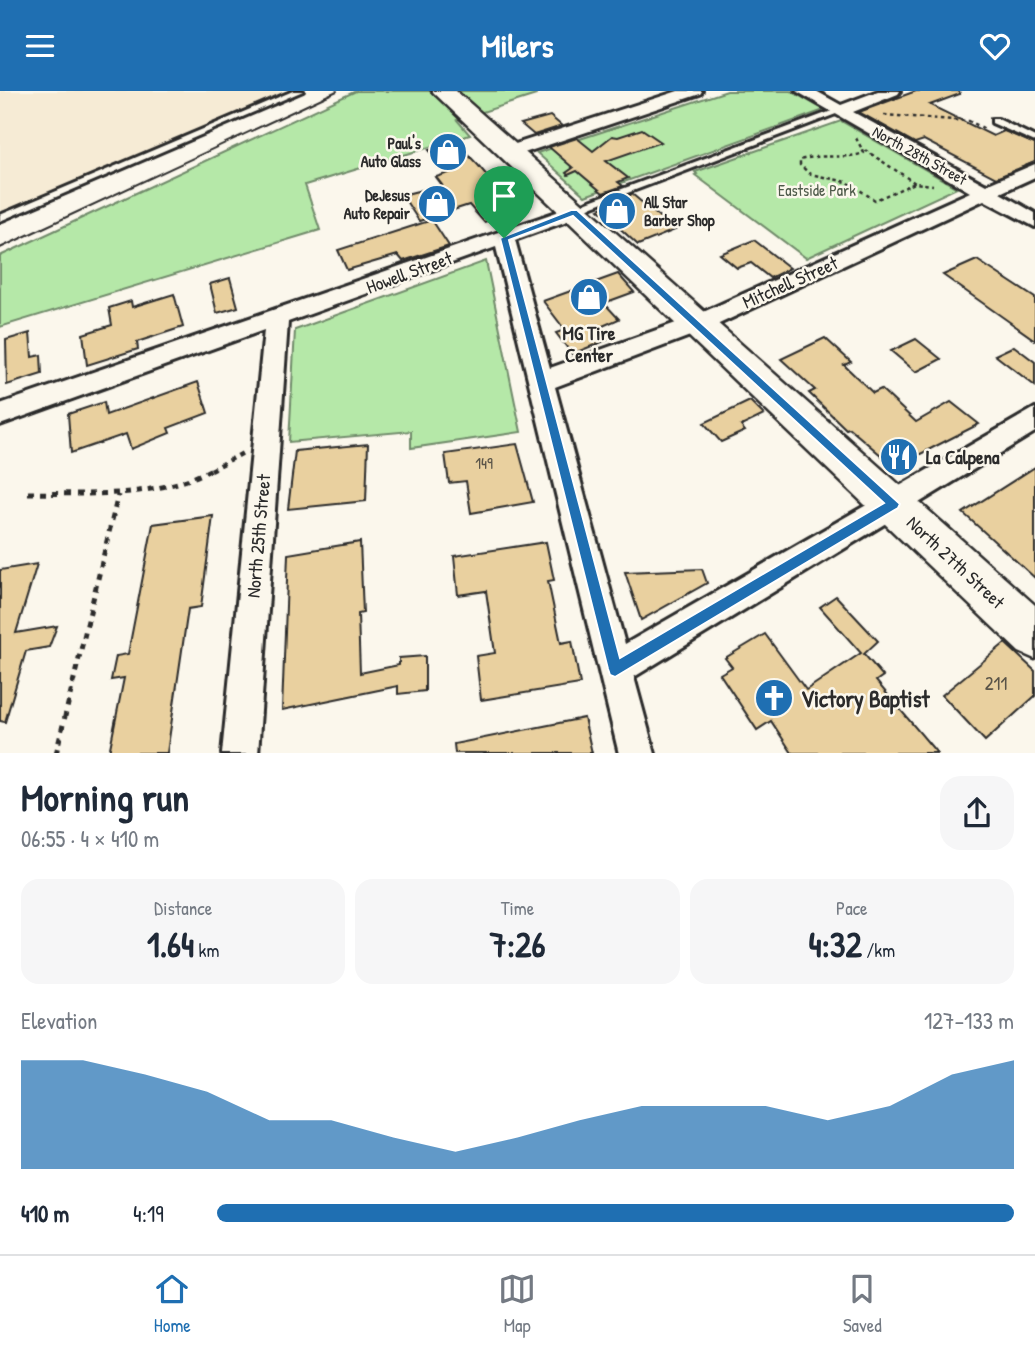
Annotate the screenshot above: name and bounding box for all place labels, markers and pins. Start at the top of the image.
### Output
shop icon: Paul's Auto Glass [427,131,469,173]
place label: Paul's Auto Glass [361,132,422,172]
pin [474,166,534,238]
shop icon: DeJesus Auto Repair [416,183,458,225]
place label: DeJesus Auto Repair [344,184,411,225]
shop icon: All Star Barber Shop [596,190,638,232]
place label: All Star Barber Shop [644,191,715,232]
shop icon: MG Tire Center [568,276,610,318]
place label: MG Tire Center [563,320,616,368]
restaurant icon: La Calpena [878,436,920,478]
place label: La Calpena [926,444,1000,471]
church icon: Victory Baptist [753,677,795,719]
place label: Victory Baptist [801,683,930,715]

